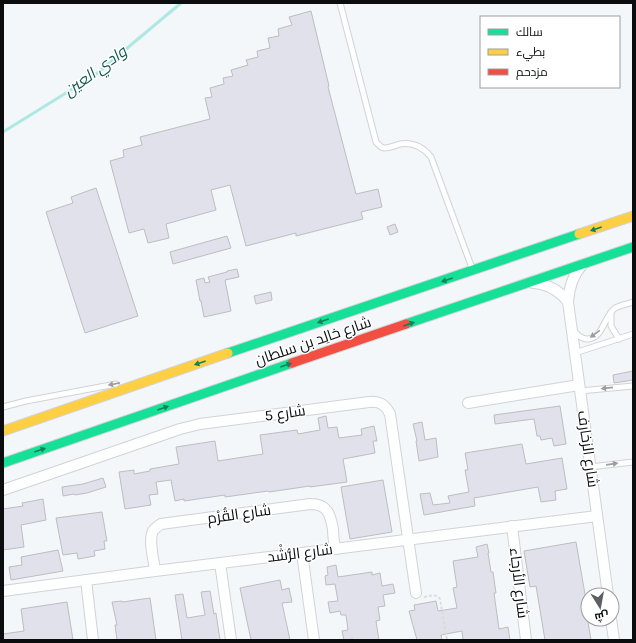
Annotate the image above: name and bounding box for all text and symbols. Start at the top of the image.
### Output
legend [480,16,620,88]
text: سالك [516,25,543,39]
water label: وادي العين [60,41,133,103]
text: بطيء [516,45,545,62]
text: مزدحم [516,65,548,80]
one-way arrow [590,226,602,232]
one-way arrow [440,277,452,283]
street label: شارع خالِد بن سلطان [252,313,374,371]
one-way arrow [317,318,329,324]
one-way arrow [403,320,415,326]
one-way arrow [589,330,600,338]
one-way arrow [194,360,206,366]
one-way arrow [280,362,292,368]
one-way arrow [108,382,120,388]
one-way arrow [601,385,613,392]
street label: شارع 5 [263,401,307,427]
one-way arrow [157,404,169,410]
street label: شارع الزخارف [572,409,602,489]
one-way arrow [34,447,46,453]
one-way arrow [606,461,618,468]
street label: شارع القُرْم [206,500,272,529]
street label: شارع الرُّشْد [266,538,334,568]
street label: شارع الأرجاء [504,547,532,620]
north arrow [580,587,620,627]
text: ش [594,609,610,624]

